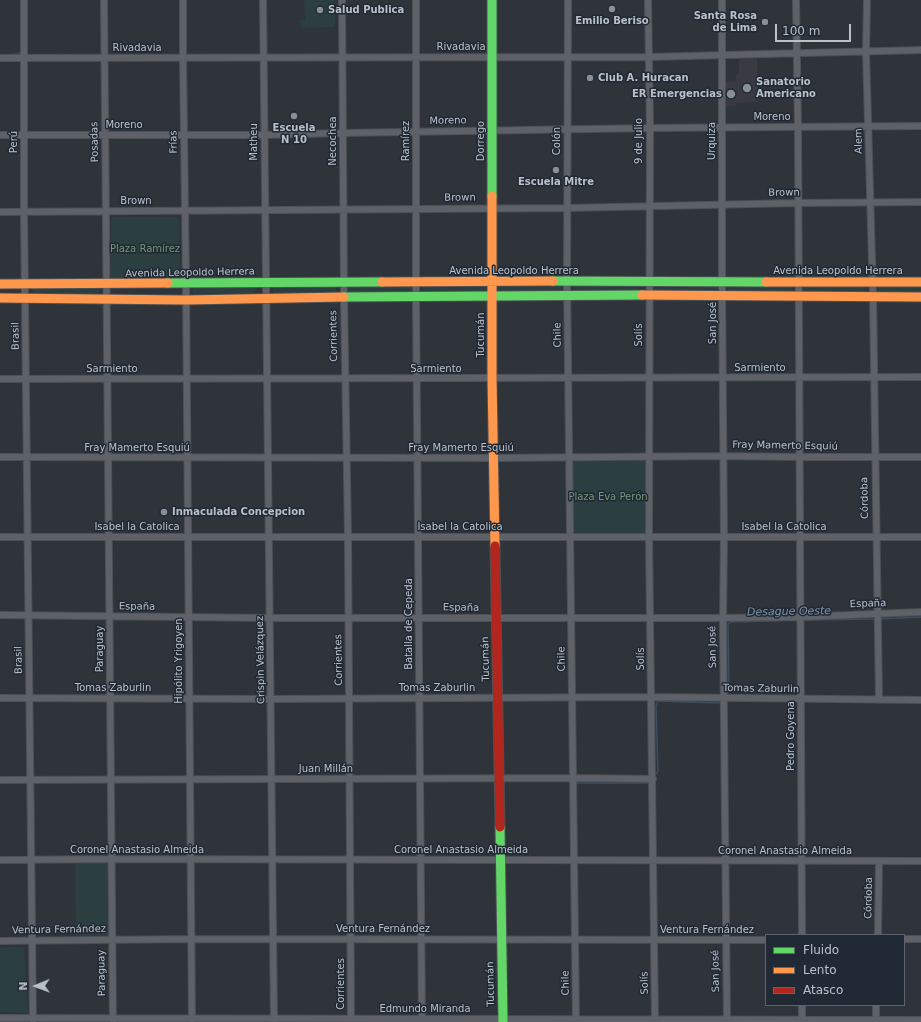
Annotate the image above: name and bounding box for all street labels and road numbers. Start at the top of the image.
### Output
street label: Rivadavia [436,41,486,53]
street label: Rivadavia [112,42,162,54]
street label: Moreno [753,111,791,123]
street label: Moreno [429,115,467,127]
street label: Necochea [327,116,339,166]
street label: 9 de Julio [633,118,645,164]
street label: Moreno [105,119,143,131]
street label: Posadas [89,121,101,163]
street label: Ramírez [400,121,412,161]
street label: Dorrego [475,121,487,161]
street label: Urquiza [706,122,718,160]
street label: Matheu [248,123,260,161]
street label: Colón [551,127,563,155]
street label: Alem [853,128,865,154]
street label: Frías [168,130,180,154]
street label: Perú [8,131,20,153]
street label: Brown [768,187,800,199]
street label: Brown [444,192,476,204]
street label: Brown [120,195,152,207]
street label: Avenida Leopoldo Herrera [449,265,579,277]
street label: Avenida Leopoldo Herrera [773,265,903,277]
street label: Avenida Leopoldo Herrera [125,266,255,280]
street label: San José [707,302,719,344]
street label: Corrientes [328,310,340,362]
street label: Tucumán [475,313,487,357]
street label: Brasil [10,322,22,350]
street label: Chile [552,322,564,348]
street label: Solís [633,323,645,347]
street label: Sarmiento [734,362,786,374]
street label: Sarmiento [86,363,138,375]
street label: Sarmiento [410,363,462,375]
street label: Fray Mamerto Esquiú [732,439,838,453]
street label: Fray Mamerto Esquiú [84,442,190,454]
street label: Fray Mamerto Esquiú [408,442,514,454]
street label: Córdoba [859,477,871,519]
street label: Isabel la Catolica [94,521,180,533]
street label: Isabel la Catolica [417,521,503,533]
street label: Isabel la Catolica [741,521,827,533]
street label: Batalla de Cepeda [403,578,415,670]
street label: España [850,597,886,611]
street label: España [119,601,155,613]
street label: España [443,602,479,614]
street label: Crispin Velázquez [254,616,268,704]
street label: Hipólito Yrigoyen [173,618,185,704]
street label: Paraguay [94,626,106,672]
street label: San José [707,626,719,668]
street label: Corrientes [333,634,345,686]
street label: Tucumán [480,636,492,682]
street label: Brasil [13,646,25,674]
street label: Chile [556,646,568,672]
street label: Solís [635,647,647,671]
street label: Tomas Zaburlin [75,682,151,694]
street label: Tomas Zaburlin [399,682,475,694]
street label: Tomas Zaburlin [723,682,799,696]
street label: Pedro Goyena [785,701,797,771]
street label: Juan Millán [299,763,353,775]
street label: Coronel Anastasio Almeida [70,844,204,856]
street label: Coronel Anastasio Almeida [394,844,528,856]
street label: Coronel Anastasio Almeida [718,845,852,857]
street label: Córdoba [863,877,875,919]
street label: Ventura Fernández [12,923,106,937]
street label: Ventura Fernández [336,923,430,935]
street label: Ventura Fernández [660,924,754,936]
street label: Paraguay [96,950,108,996]
street label: San José [710,950,722,992]
street label: Corrientes [335,958,347,1010]
street label: Tucumán [485,961,497,1007]
street label: Chile [560,970,572,996]
street label: Solís [639,971,651,995]
street label: Edmundo Miranda [379,1003,471,1015]

